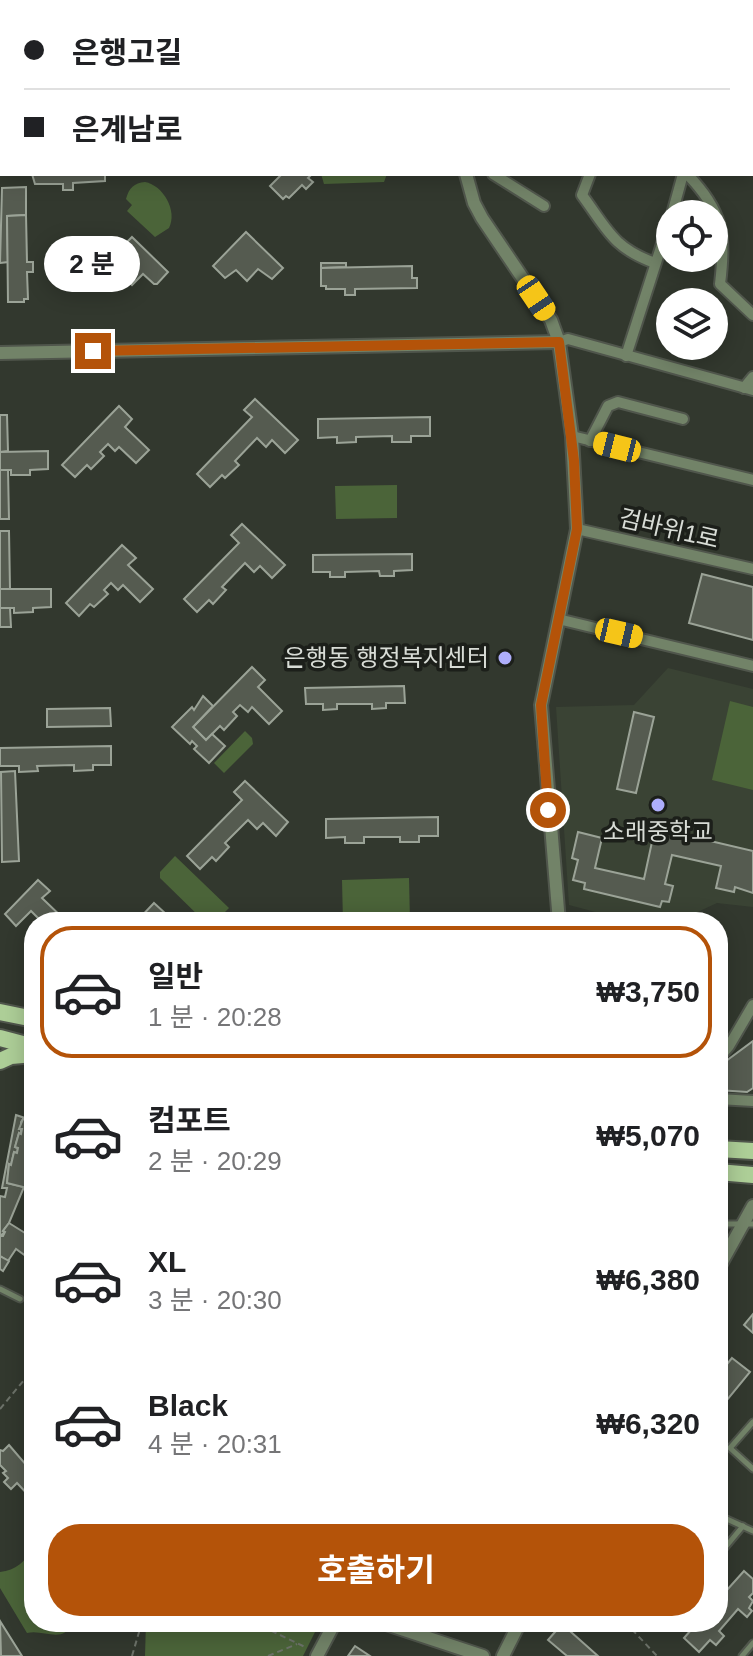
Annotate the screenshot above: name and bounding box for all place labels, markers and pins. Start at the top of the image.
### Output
place label: 은행동 행정복지센터 [284,644,489,671]
marker: 은행동 행정복지센터 [496,649,514,667]
marker: 소래중학교 [649,796,667,814]
place label: 소래중학교 [603,818,713,845]

